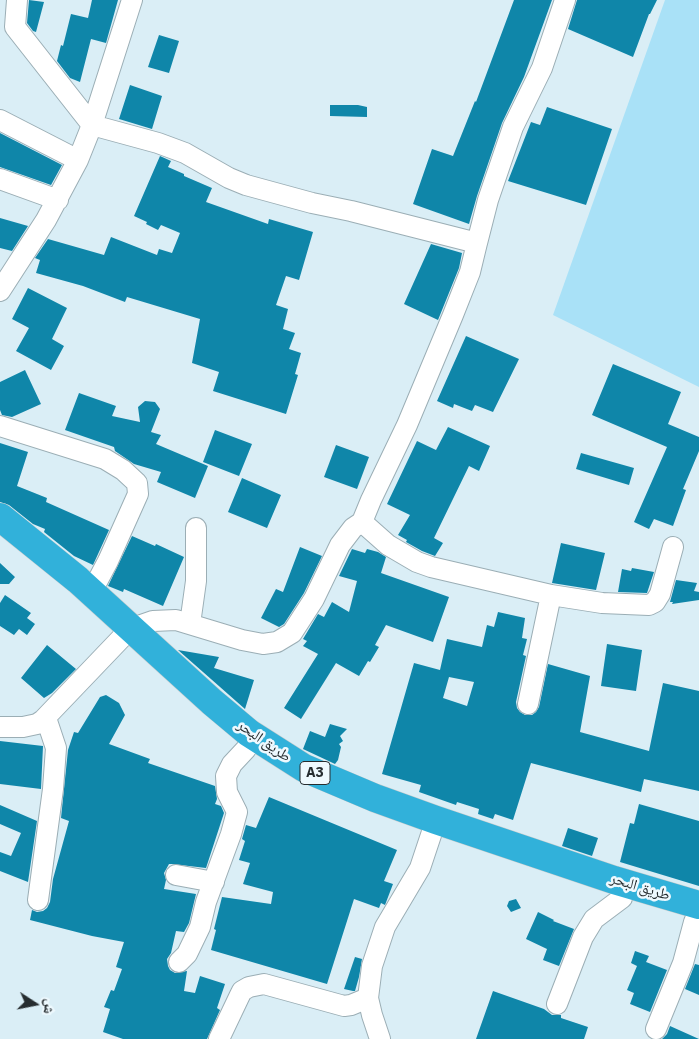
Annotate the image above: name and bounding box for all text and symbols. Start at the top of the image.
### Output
street label: طريق البحر [234,716,294,766]
road number: A3 [300,761,330,784]
street label: طريق البحر [608,869,672,905]
north arrow [10,979,60,1029]
text: ش [39,998,60,1016]

